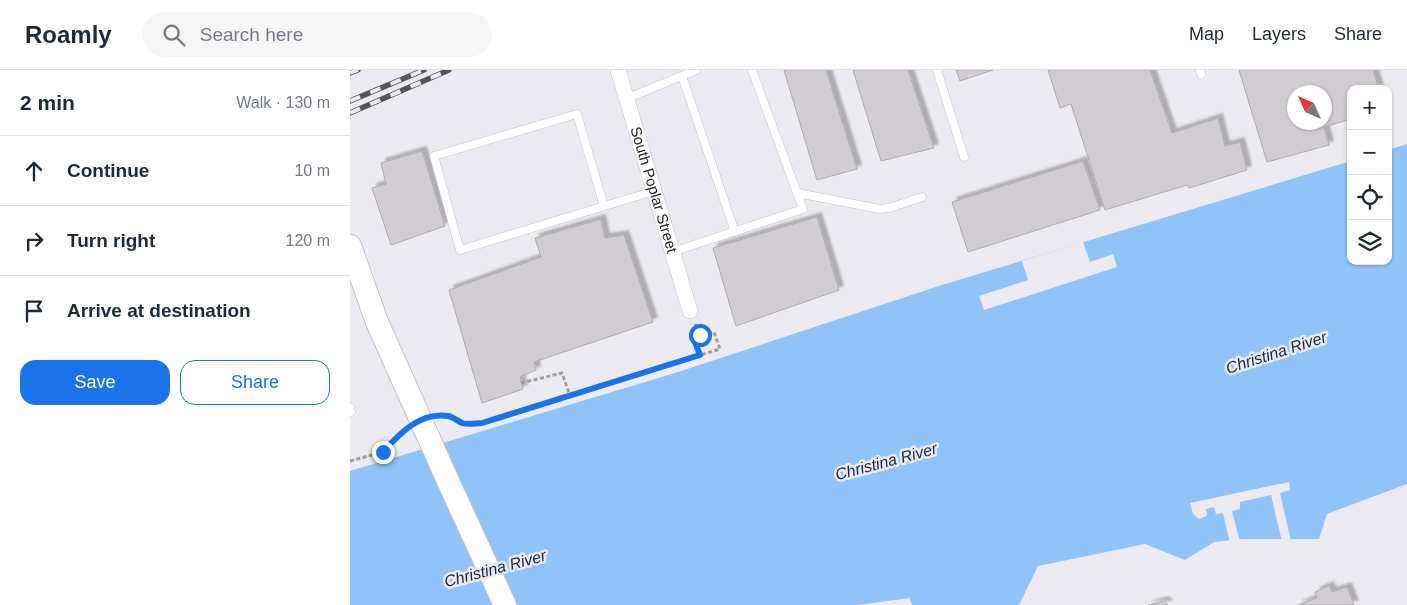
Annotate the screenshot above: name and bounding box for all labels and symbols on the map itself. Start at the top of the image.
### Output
north arrow [1287,85,1332,130]
street label: South Poplar Street [627,124,681,256]
route start [689,324,712,347]
water label: Christina River [1224,328,1329,377]
water label: Christina River [833,440,940,483]
route end [372,441,395,464]
water label: Christina River [442,547,549,590]

